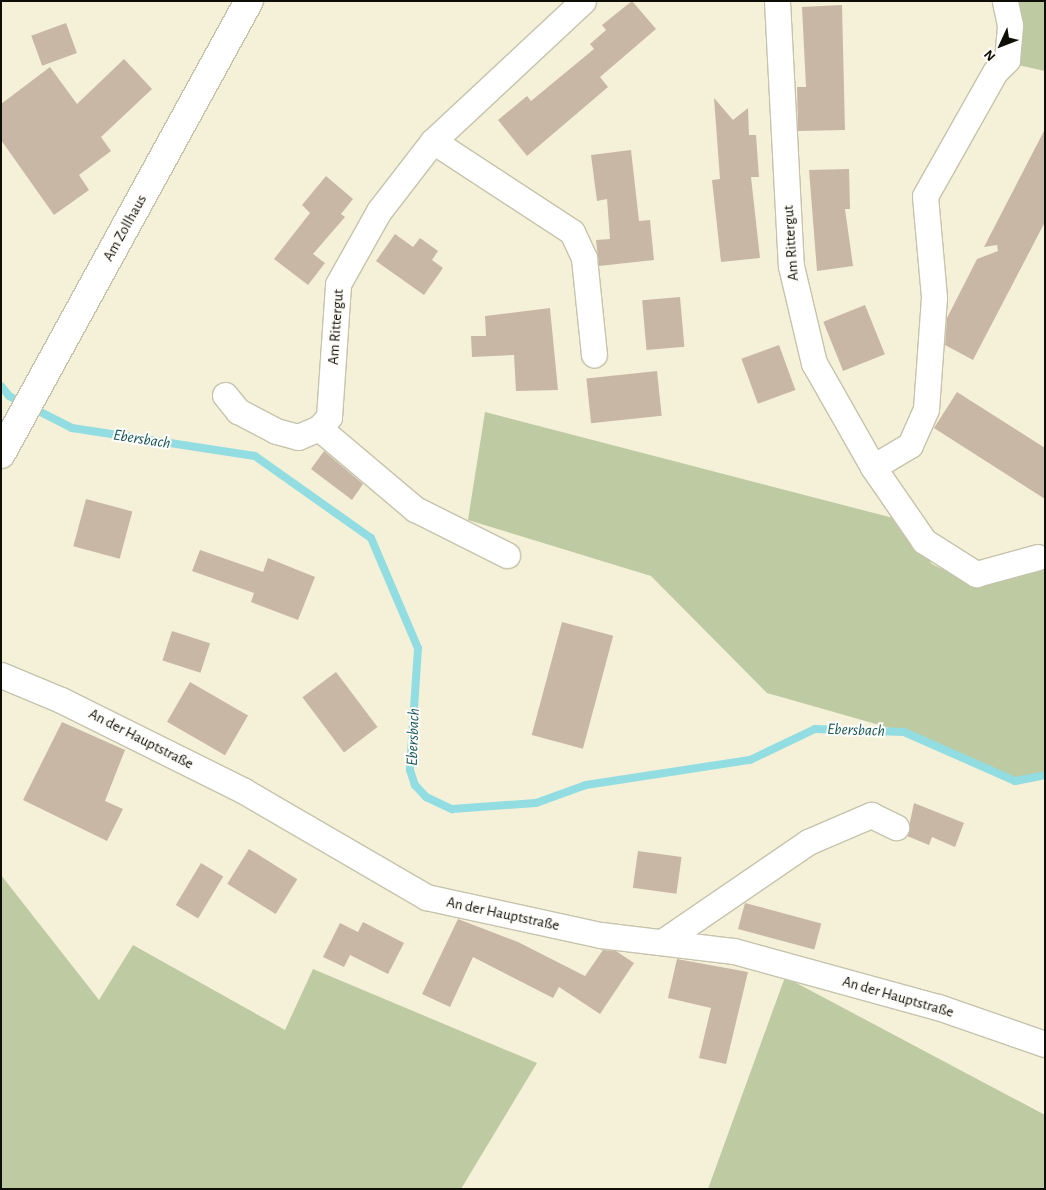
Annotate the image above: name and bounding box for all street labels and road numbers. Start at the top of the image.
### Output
street label: Am Zollhaus [99,192,151,264]
street label: Am Rittergut [779,205,803,281]
street label: Am Rittergut [324,289,348,365]
street label: An der Hauptstraße [86,705,196,773]
street label: An der Hauptstraße [445,893,561,935]
street label: An der Hauptstraße [840,973,956,1021]

